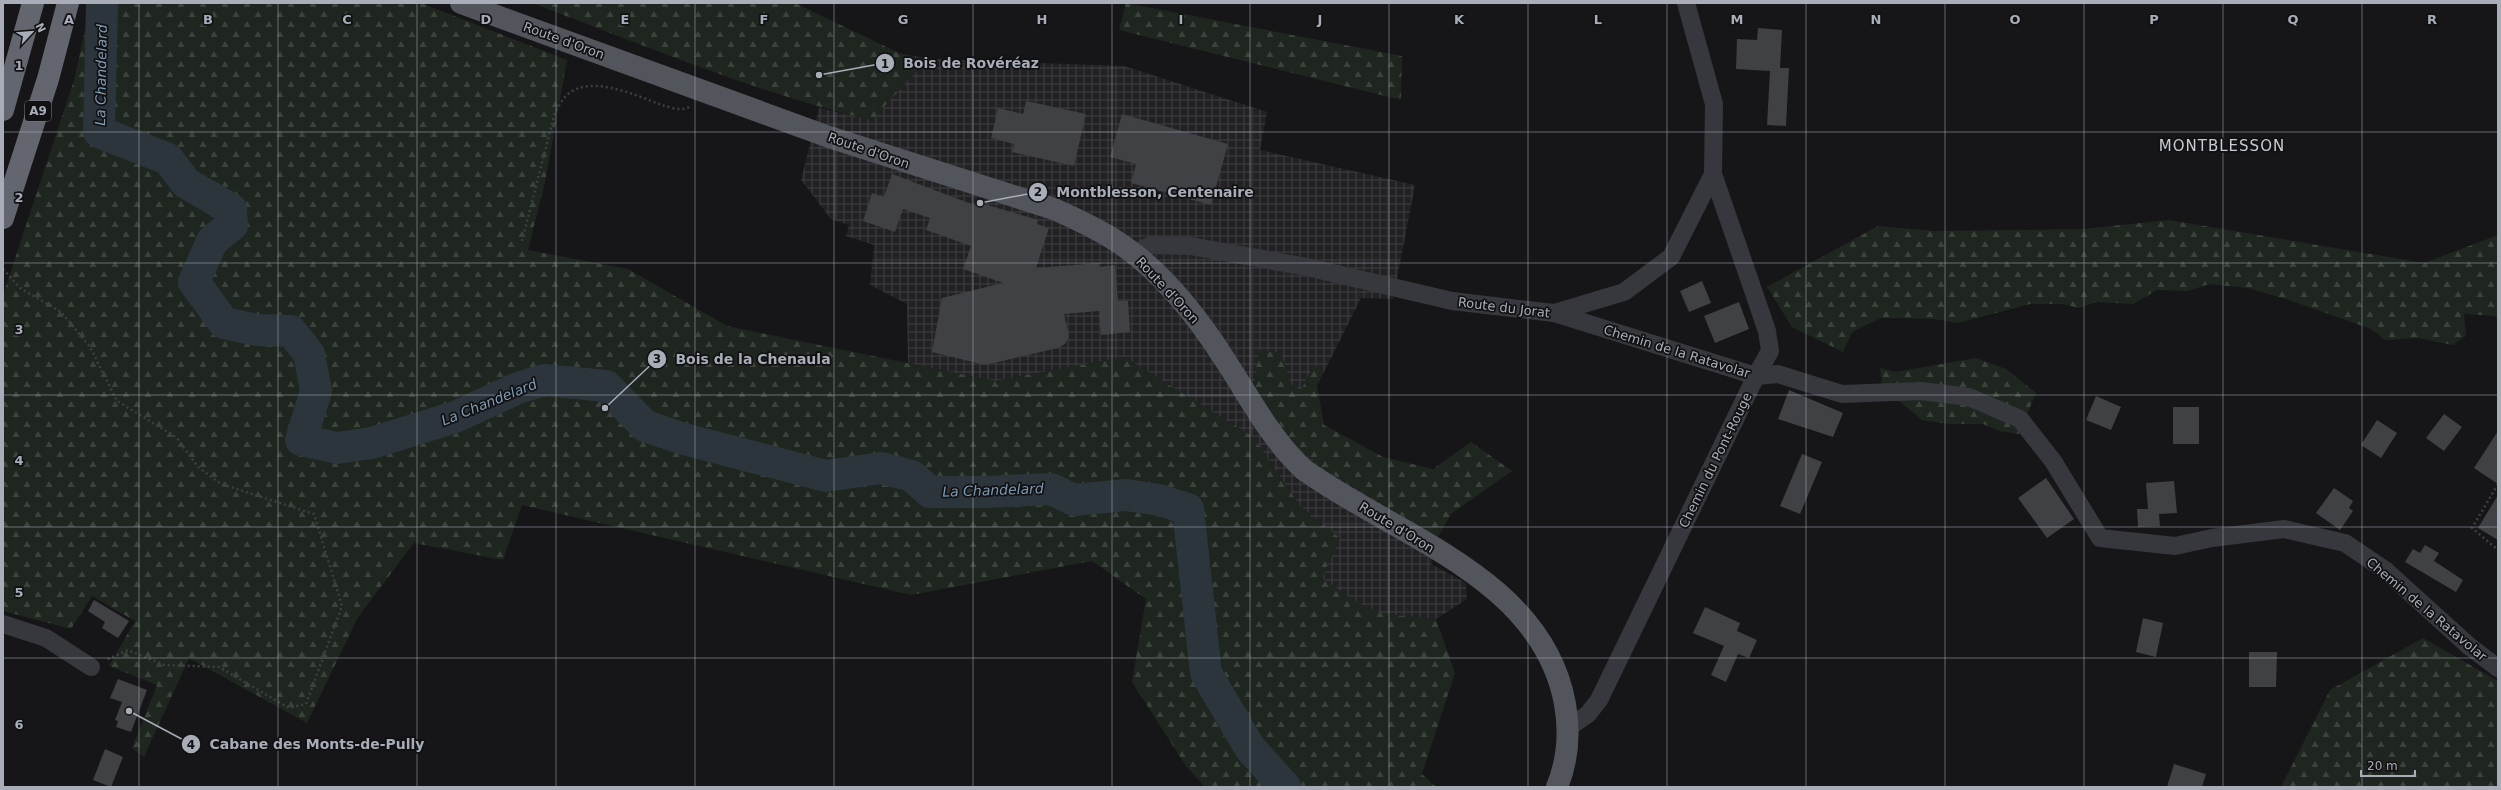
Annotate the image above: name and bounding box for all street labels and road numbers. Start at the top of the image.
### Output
street label: Route d'Oron [521,19,606,62]
road number: A9 [25,101,51,121]
street label: Route d'Oron [826,130,912,171]
street label: Route d'Oron [1133,254,1202,327]
street label: Route du Jorat [1457,294,1551,321]
street label: Chemin de la Ratavolar [1602,322,1753,381]
street label: Chemin du Pont-Rouge [1676,390,1755,530]
street label: Route d'Oron [1356,499,1437,556]
street label: Chemin de la Ratavolar [2363,555,2490,665]

